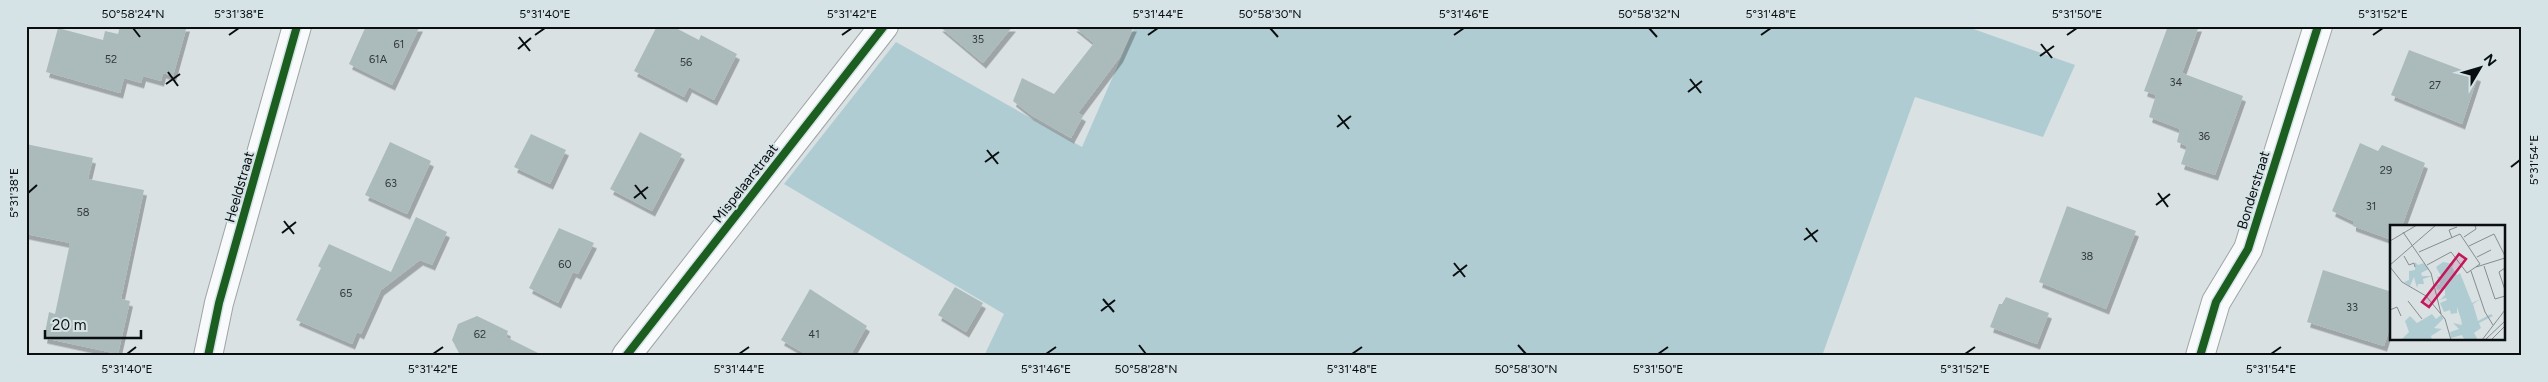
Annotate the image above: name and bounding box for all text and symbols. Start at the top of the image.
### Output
text: 50°58'24"N [102,7,164,21]
text: 5°31'38"E [214,7,264,21]
text: 5°31'40"E [519,7,571,21]
text: 5°31'42"E [827,7,877,21]
text: 5°31'44"E [1132,7,1184,21]
text: 50°58'30"N [1238,7,1302,21]
text: 5°31'46"E [1439,7,1489,21]
text: 50°58'32"N [1618,7,1680,21]
text: 5°31'48"E [1746,7,1796,21]
text: 5°31'50"E [2052,7,2102,21]
text: 5°31'52"E [2358,7,2408,21]
house number: 35 [972,33,984,46]
house number: 61 [394,38,404,51]
north arrow [2456,42,2506,92]
text: N [2480,51,2500,70]
house number: 52 [105,53,117,66]
house number: 61A [369,53,388,66]
house number: 56 [680,56,692,69]
house number: 34 [2170,76,2183,89]
house number: 27 [2429,79,2441,92]
house number: 36 [2198,130,2210,143]
text: 5°31'54"E [2527,135,2541,185]
street label: Mispelaarstraat [709,140,782,226]
street label: Bonderstraat [2233,149,2273,231]
street label: Heeldstraat [221,150,258,225]
house number: 29 [2380,164,2392,177]
text: 5°31'38"E [7,168,21,218]
house number: 63 [385,177,397,190]
house number: 31 [2366,200,2376,213]
house number: 58 [76,206,90,219]
inset map [2390,225,2506,340]
house number: 38 [2081,250,2094,263]
house number: 60 [558,258,572,271]
house number: 65 [340,287,352,300]
house number: 33 [2346,301,2358,314]
scale bar [45,307,141,339]
text: 20 m [52,316,86,334]
house number: 62 [474,328,486,341]
house number: 41 [808,328,820,341]
text: 5°31'40"E [101,362,153,376]
text: 5°31'42"E [408,362,458,376]
text: 5°31'44"E [713,362,765,376]
text: 5°31'46"E [1021,362,1071,376]
text: 50°58'28"N [1115,362,1177,376]
text: 5°31'48"E [1327,362,1377,376]
text: 50°58'30"N [1494,362,1558,376]
text: 5°31'50"E [1633,362,1683,376]
text: 5°31'52"E [1940,362,1990,376]
text: 5°31'54"E [2246,362,2296,376]

